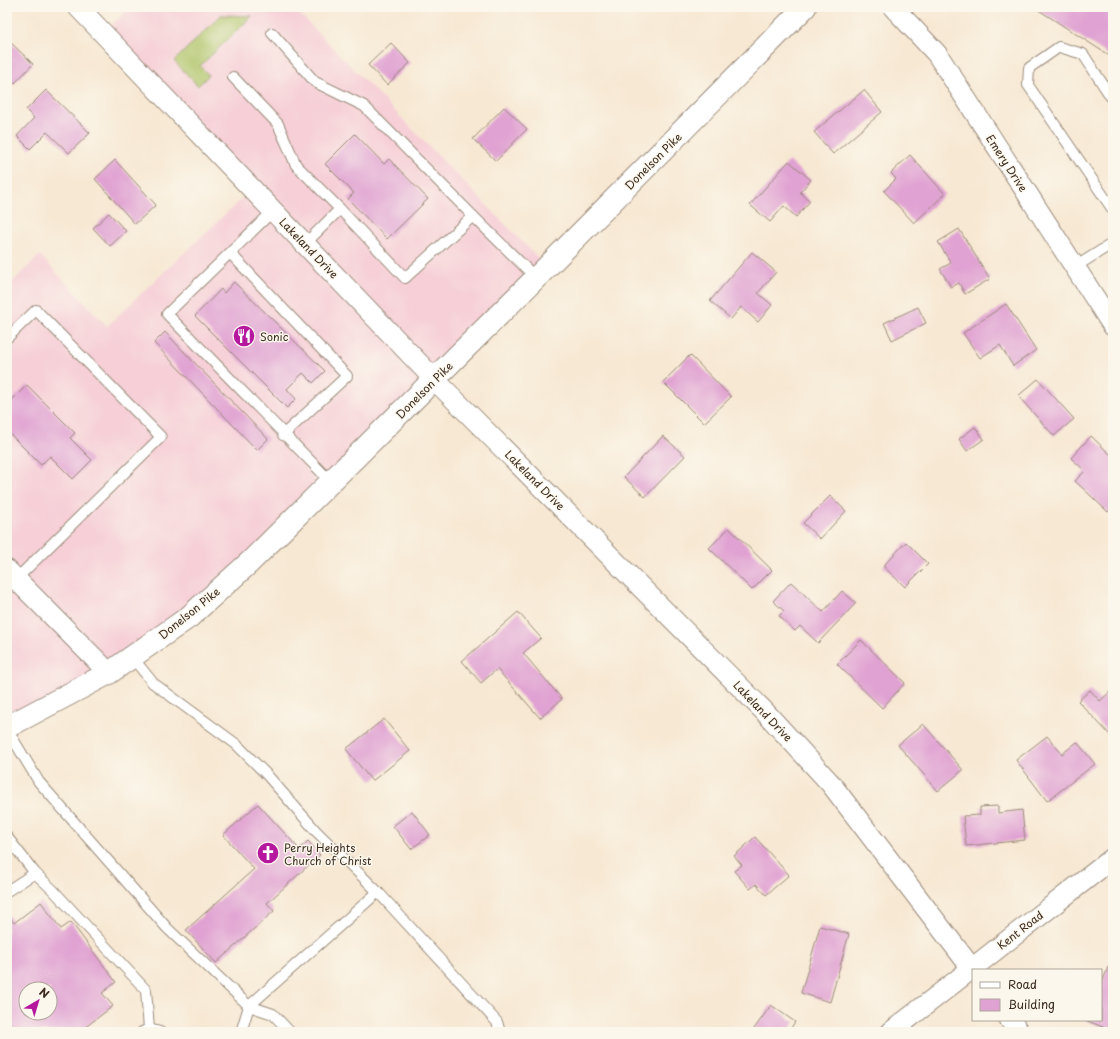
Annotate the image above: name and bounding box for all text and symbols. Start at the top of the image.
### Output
street label: Donelson Pike [621,129,685,193]
street label: Emery Drive [982,131,1032,195]
street label: Lakeland Drive [276,214,343,282]
restaurant icon: Sonic [231,323,257,349]
place label: Sonic [260,328,289,345]
street label: Donelson Pike [392,358,456,422]
street label: Lakeland Drive [501,446,569,514]
street label: Donelson Pike [155,583,223,643]
street label: Lakeland Drive [730,677,797,745]
place label: Perry Heights Church of Christ [284,839,372,869]
church icon: Perry Heights Church of Christ [255,840,281,866]
street label: Kent Road [993,906,1047,954]
legend [972,969,1102,1021]
text: Road [1008,975,1037,993]
north arrow [18,981,58,1021]
text: N [36,983,53,1002]
text: Building [1008,995,1055,1013]

